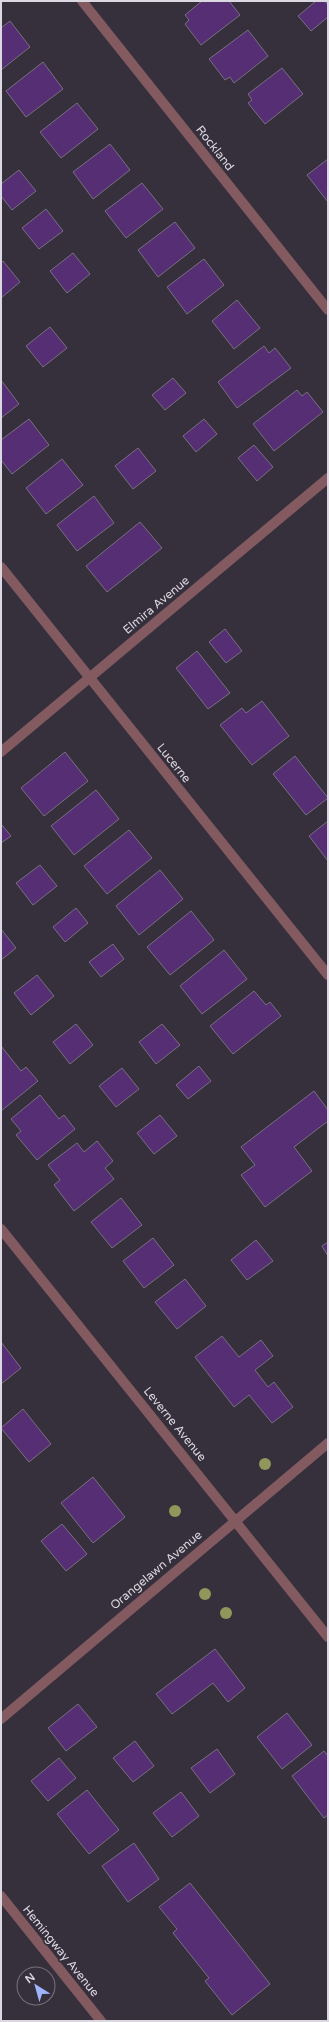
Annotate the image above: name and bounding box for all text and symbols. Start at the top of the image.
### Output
street label: Rockland [193,123,237,173]
street label: Elmira Avenue [120,573,192,637]
street label: Lucerne [154,741,194,785]
street label: Leverne Avenue [141,1384,209,1464]
street label: Orangelawn Avenue [107,1527,205,1612]
street label: Hemingway Avenue [20,1903,102,2000]
north arrow [16,1966,56,2006]
text: N [23,1971,38,1986]

